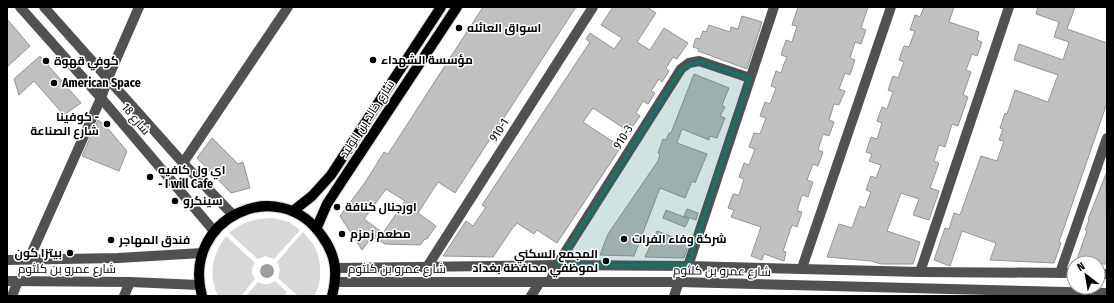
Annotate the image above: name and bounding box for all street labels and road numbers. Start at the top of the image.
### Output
street label: شارع خالد بن الوليد [337,77,398,161]
street label: شارع 18 [118,100,153,138]
street label: 910-1 [486,116,512,144]
street label: 910-3 [610,122,636,152]
street label: شارع عمرو بن كلثوم [18,262,116,277]
street label: شارع عمرو بن كلثوم [348,262,446,277]
street label: شارع عمرو بن كلثوم [673,263,771,280]

